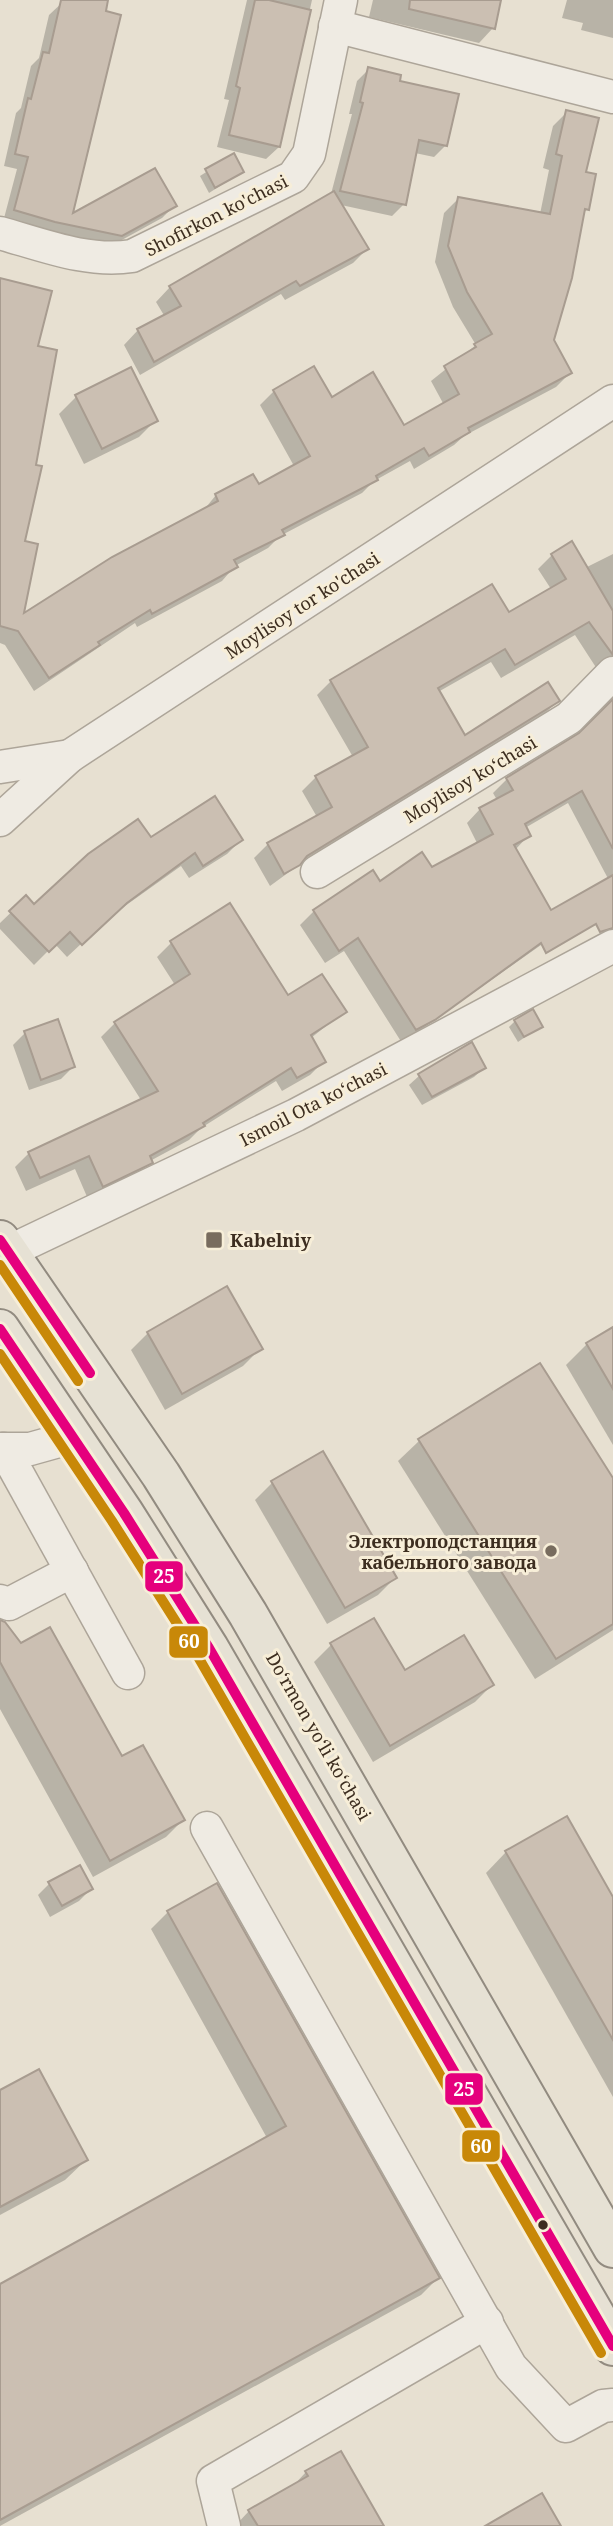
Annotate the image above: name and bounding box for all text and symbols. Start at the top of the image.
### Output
street label: Shofirkon ko'chasi [140,168,292,261]
street label: Moylisoy tor ko'chasi [220,546,384,664]
street label: Moylisoy koʻchasi [399,730,541,828]
street label: Ismoil Ota koʻchasi [235,1056,391,1151]
place label: Kabelniy [230,1228,312,1252]
marker: Kabelniy [204,1230,224,1250]
place label: Электроподстанция кабельного завода [348,1529,537,1574]
marker: Электроподстанция кабельного завода [543,1543,559,1559]
line badge: 25 [144,1560,184,1593]
text: 25 [153,1563,175,1589]
line badge: 60 [168,1625,209,1659]
text: 60 [178,1628,200,1654]
street label: Do‘rmon yo‘li ko‘chasi [261,1647,377,1825]
line badge: 25 [444,2072,484,2106]
text: 25 [453,2076,475,2102]
line badge: 60 [461,2129,501,2163]
text: 60 [470,2133,492,2159]
unlabelled marker [536,2218,550,2232]

